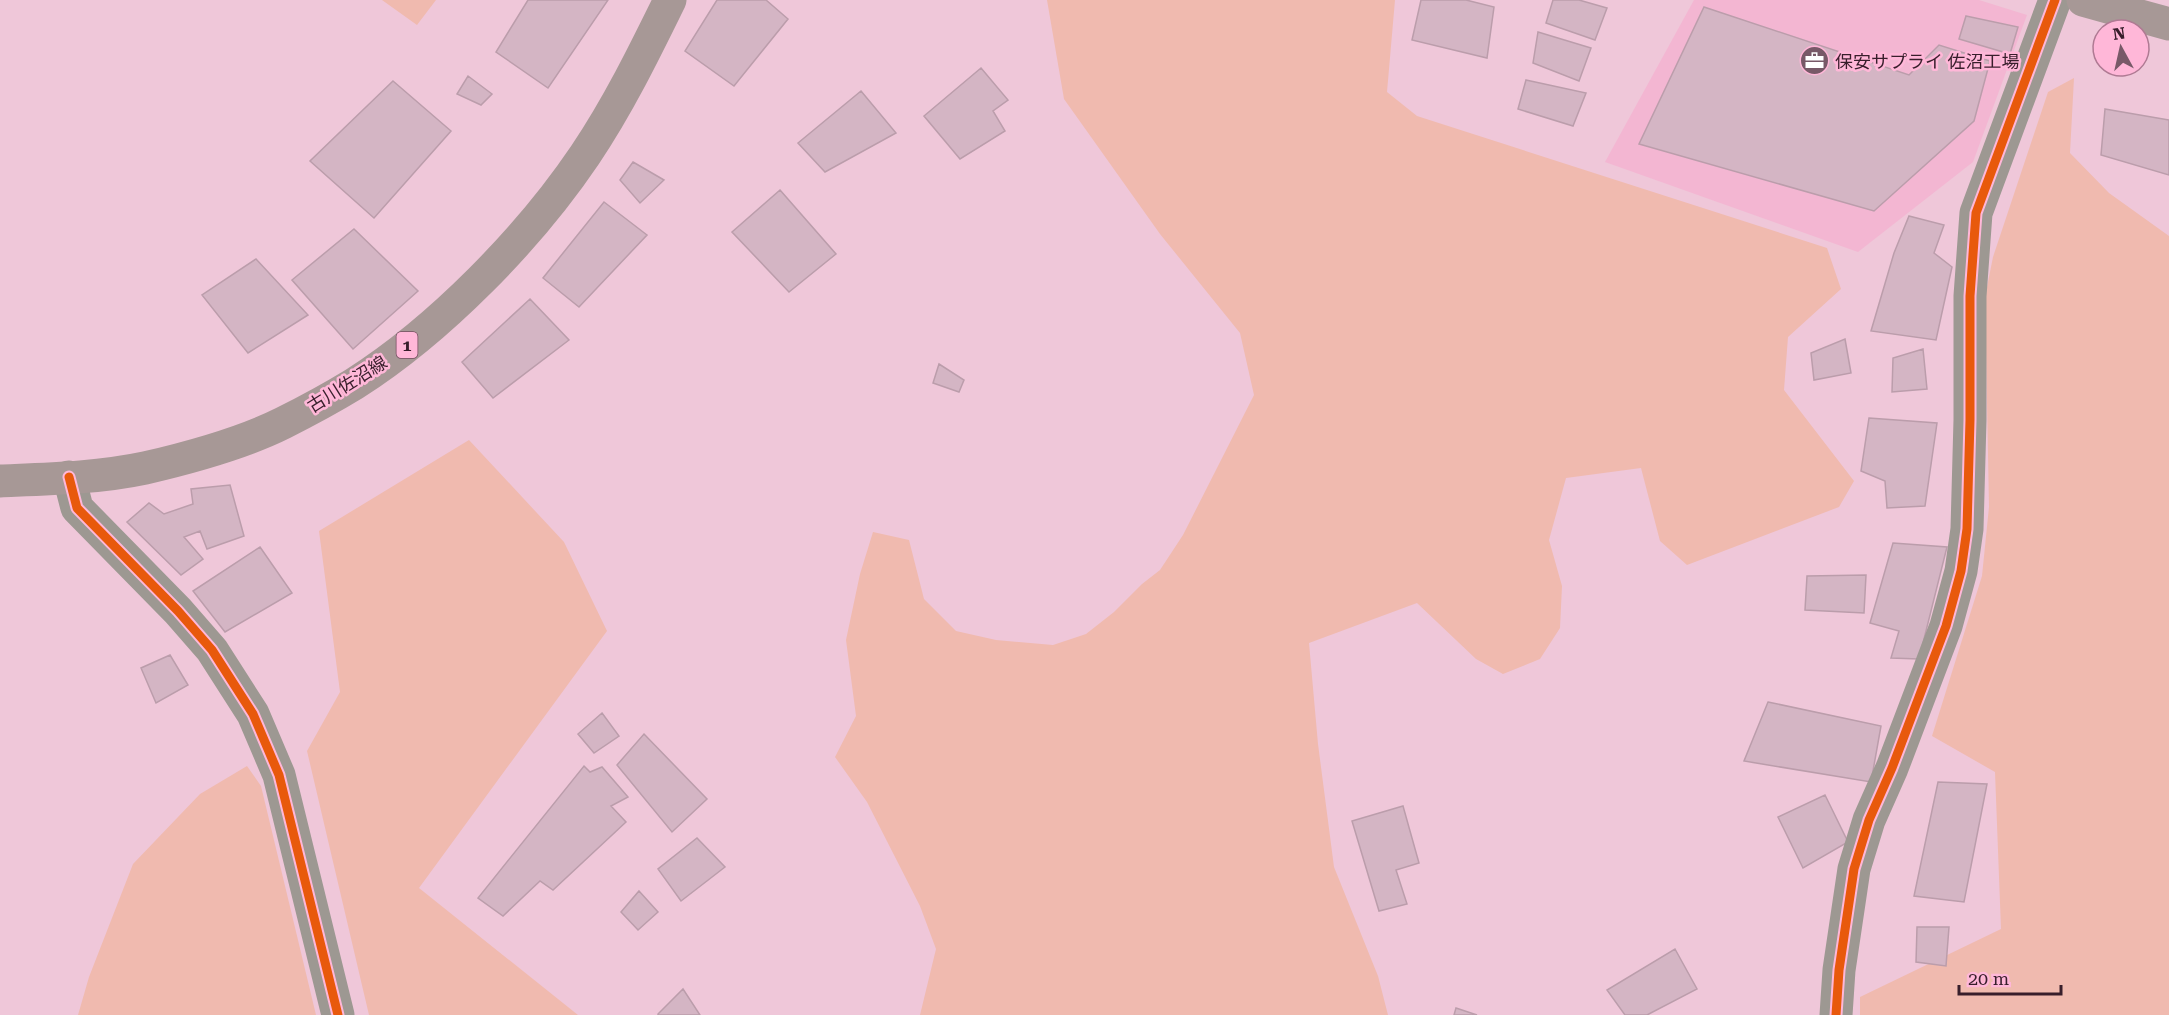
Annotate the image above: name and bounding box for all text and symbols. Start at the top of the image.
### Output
north arrow [2091,18,2151,78]
text: N [2112,23,2126,44]
office icon: 保安サプライ 佐沼工場 [1798,45,1830,77]
place label: 保安サプライ 佐沼工場 [1835,51,2020,72]
road number: 1 [396,332,418,358]
street label: 古川佐沼線 [303,351,391,417]
scale bar [1959,958,2061,996]
text: 20 m [1968,968,2009,989]

